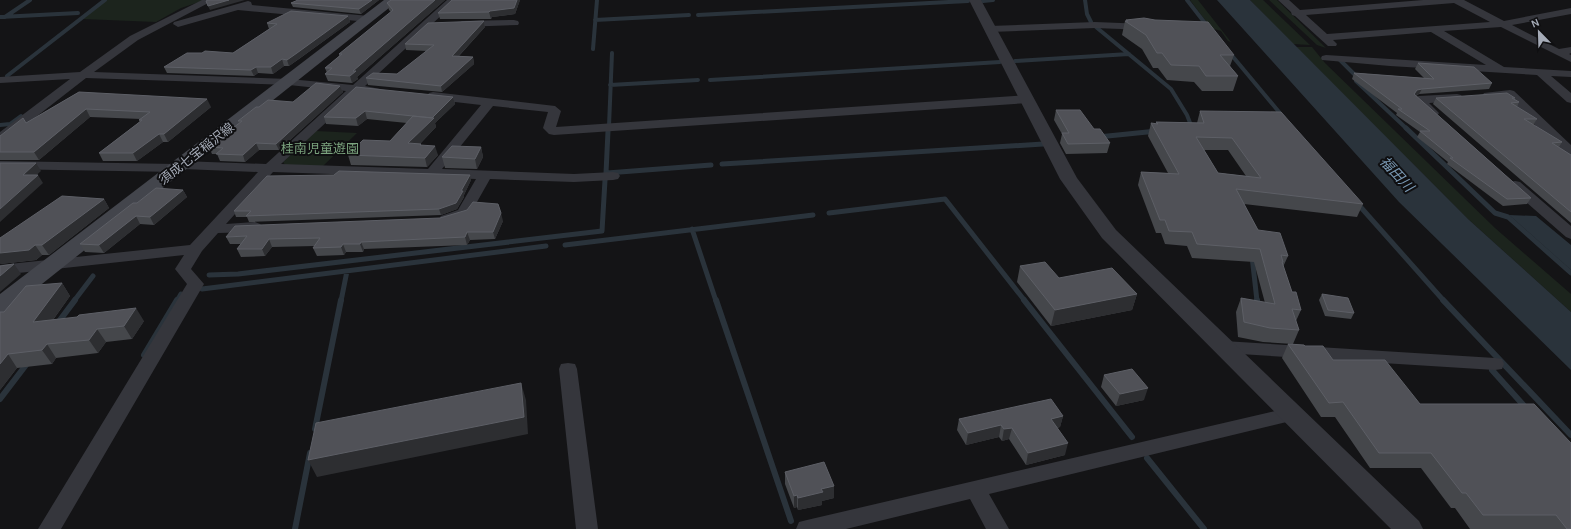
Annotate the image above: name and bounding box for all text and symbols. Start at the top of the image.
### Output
north arrow [1519,12,1559,52]
text: N [1529,16,1541,31]
street label: 須成七宝稲沢線 [156,119,237,187]
park label: 桂南児童遊園 [281,141,359,156]
water label: 福田川 [1376,153,1419,197]

